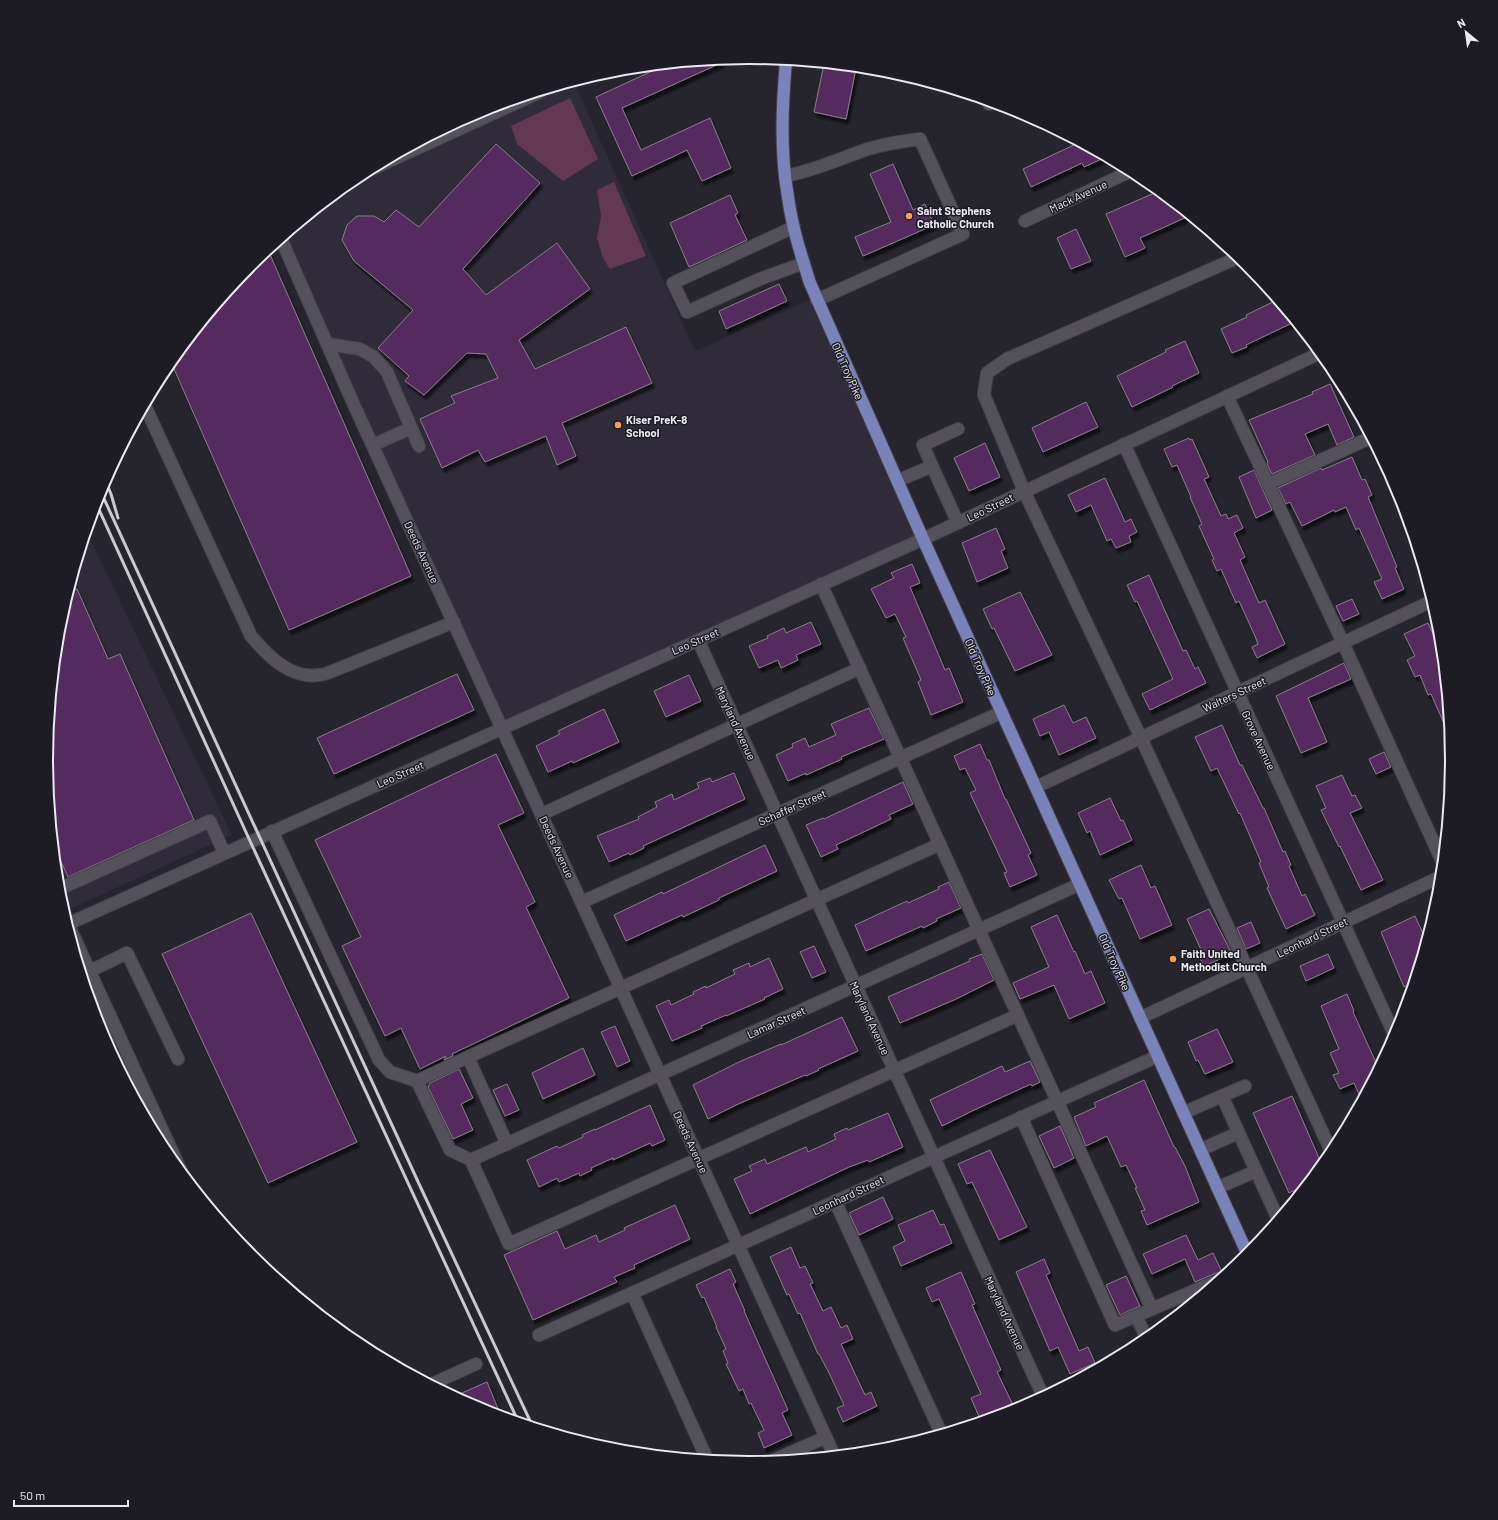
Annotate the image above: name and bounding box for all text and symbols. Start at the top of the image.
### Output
north arrow [1446,12,1486,52]
text: N [1455,15,1467,30]
street label: Mack Avenue [1047,177,1109,215]
place label: Saint Stephens Catholic Church [917,204,994,230]
marker: Saint Stephens Catholic Church [904,211,914,221]
street label: Old Troy Pike [830,341,866,402]
place label: Kiser PreK-8 School [626,413,687,439]
marker: Kiser PreK-8 School [613,420,623,430]
street label: Leo Street [965,490,1015,524]
street label: Deeds Avenue [402,519,442,585]
street label: Leo Street [669,625,721,657]
street label: Old Troy Pike [963,637,999,698]
street label: Walters Street [1200,674,1268,714]
street label: Maryland Avenue [713,684,759,762]
street label: Grove Avenue [1239,708,1279,772]
street label: Leo Street [374,758,426,790]
street label: Schaffer Street [756,786,828,828]
street label: Deeds Avenue [537,814,577,880]
street label: Leonhard Street [1274,914,1350,960]
street label: Old Troy Pike [1097,932,1133,993]
place label: Faith United Methodist Church [1181,947,1267,973]
marker: Faith United Methodist Church [1168,954,1178,964]
street label: Maryland Avenue [847,979,893,1057]
street label: Lamar Street [745,1003,807,1041]
street label: Deeds Avenue [671,1109,711,1175]
street label: Leonhard Street [810,1173,886,1217]
street label: Maryland Avenue [982,1274,1028,1352]
scale bar [14,1482,128,1508]
text: 50 m [20,1488,45,1502]

